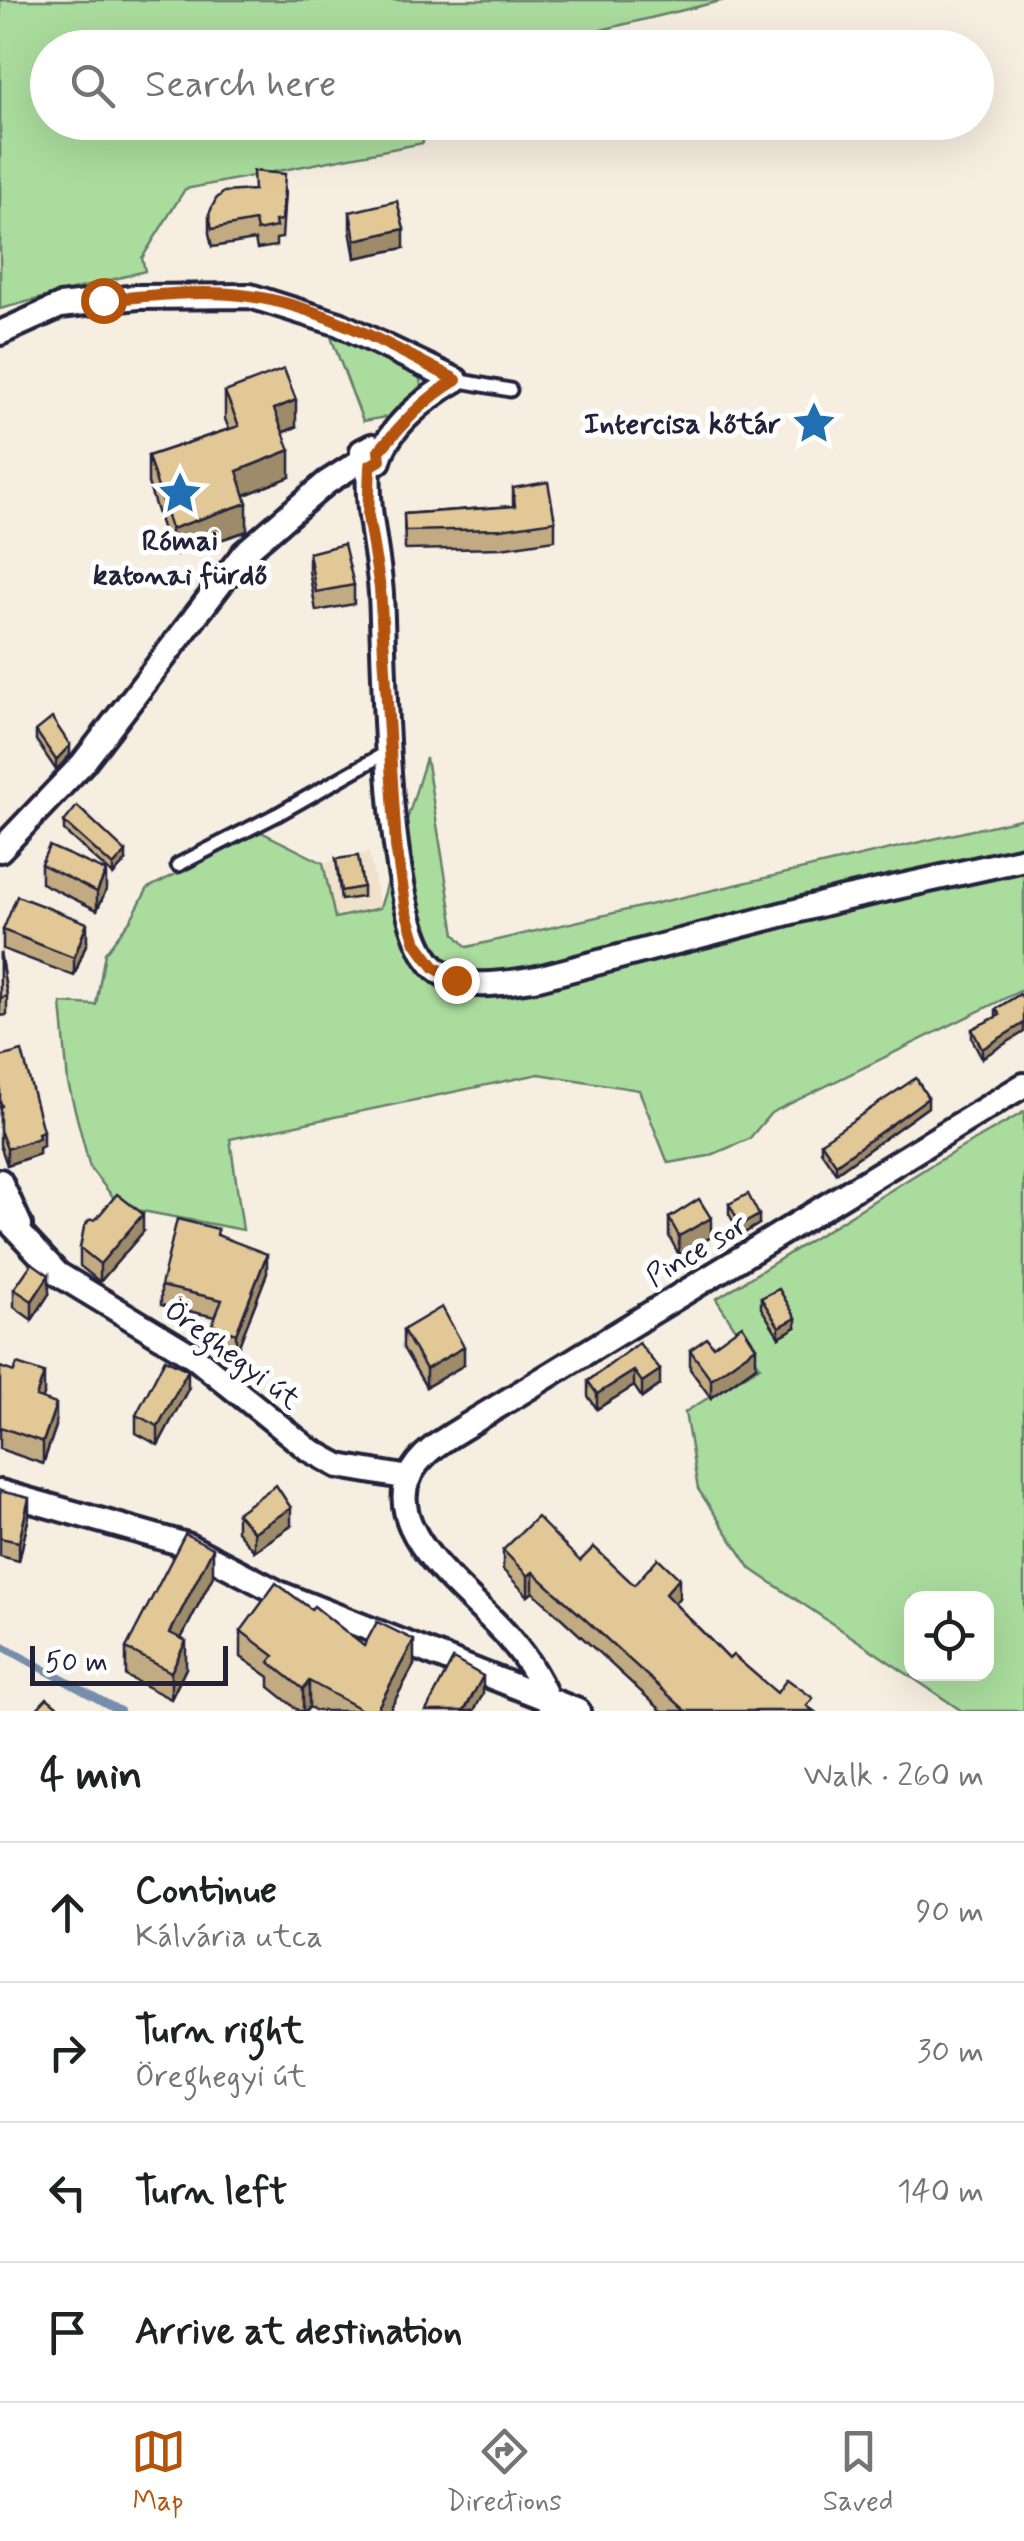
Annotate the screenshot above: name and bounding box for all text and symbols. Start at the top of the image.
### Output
search box [30,30,994,140]
icon: search [65,58,120,113]
text: Search here [145,61,336,110]
route start [81,278,127,324]
place icon: Intercisa kőtár [790,399,838,447]
place label: Intercisa kőtár [584,405,781,444]
place icon: Római katonai fürdő [156,469,204,517]
place label: Római katonai fürdő [93,522,267,595]
route end [434,958,480,1004]
street label: Pince sor [639,1206,755,1297]
street label: Öreghegyi út [154,1291,308,1422]
map controls [904,1591,994,1681]
button: locate [904,1591,994,1681]
scale bar [30,1641,228,1686]
text: 50 m [45,1645,108,1682]
text: 4 min [40,1749,142,1804]
text: Walk · 260 m [804,1755,984,1797]
text: Continue [135,1867,277,1916]
icon: ahead [40,1885,95,1940]
text: 90 m [916,1891,984,1933]
text: Kálvária utca [135,1916,323,1958]
text: Turn right [135,2007,304,2056]
icon: right [40,2025,95,2080]
text: 30 m [917,2031,984,2073]
text: Öreghegyi út [135,2056,306,2098]
icon: left [40,2165,95,2220]
text: Turn left [135,2168,287,2217]
text: 140 m [897,2171,984,2213]
icon: arrive [40,2305,95,2360]
text: Arrive at destination [135,2308,462,2357]
tab: Map [131,2424,186,2521]
tab: Directions [447,2424,562,2521]
tab: Saved [823,2424,893,2521]

